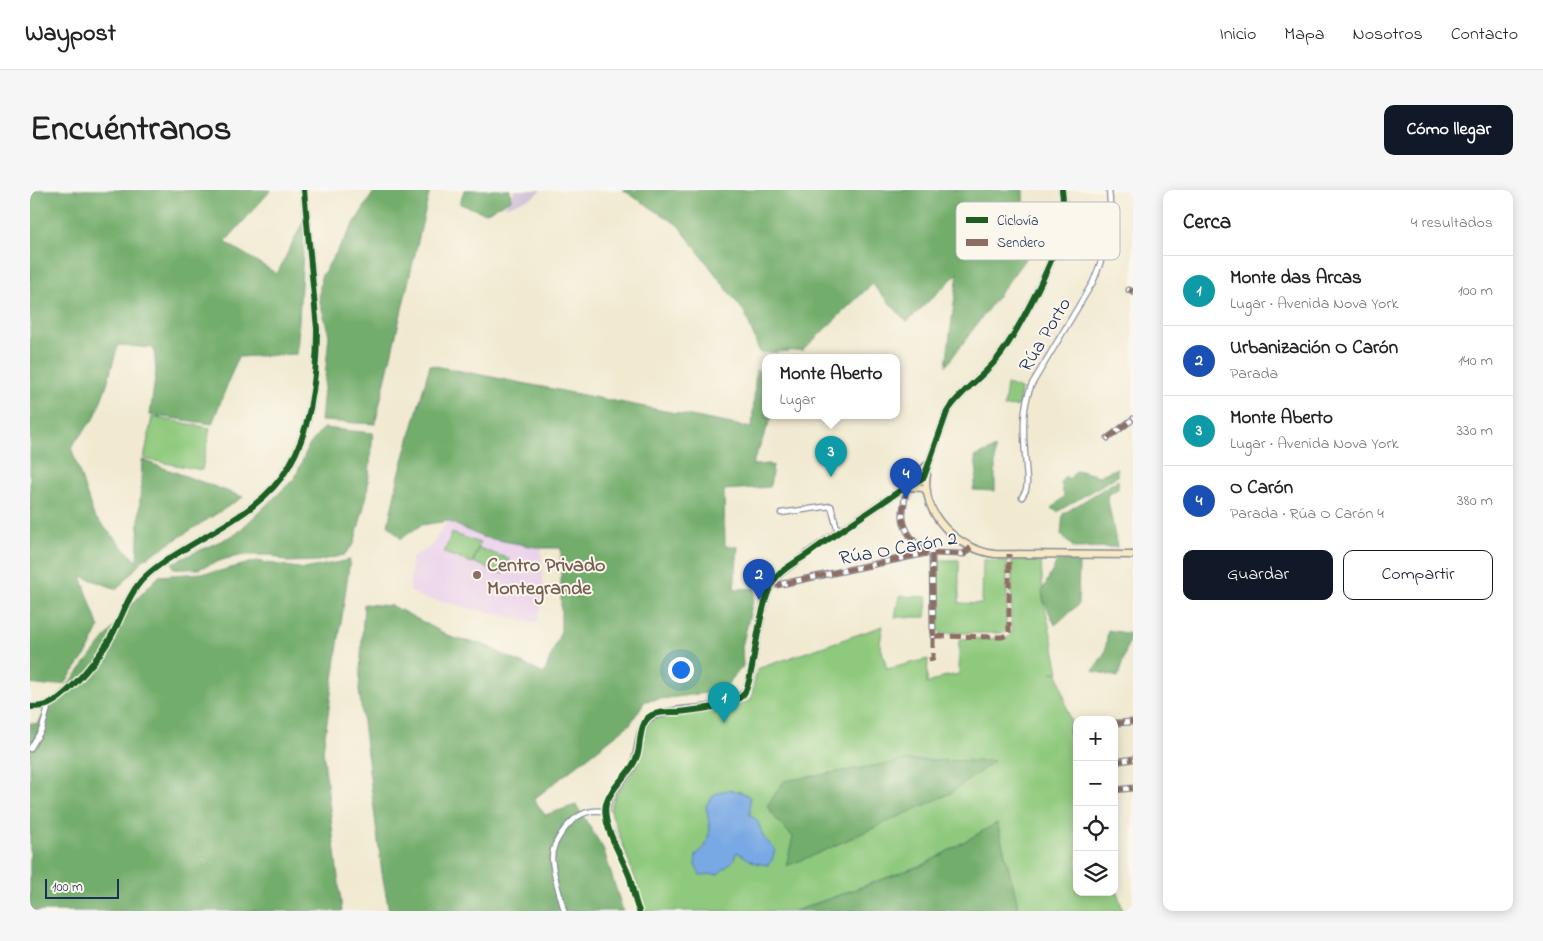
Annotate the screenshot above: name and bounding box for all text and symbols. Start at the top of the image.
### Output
text: Waypost [25,17,116,52]
text: Inicio [1219,22,1256,48]
text: Mapa [1284,22,1325,48]
text: Nosotros [1353,22,1423,48]
text: Contacto [1451,22,1518,48]
text: Encuéntranos [30,105,232,156]
button: Cómo llegar [1384,105,1513,155]
legend [956,202,1120,260]
text: Cerca [1183,208,1231,238]
text: Ciclovía [997,211,1039,232]
text: 4 resultados [1411,211,1493,235]
text: Sendero [997,233,1045,254]
text: Monte das Arcas [1230,265,1362,292]
text: 1 [1196,279,1202,303]
text: 100 m [1458,279,1493,303]
text: Lugar · Avenida Nova York [1230,292,1398,316]
street label: Rúa Porto [1013,293,1080,378]
text: Urbanización O Carón [1230,335,1398,362]
text: 2 [1195,349,1203,373]
text: 140 m [1458,349,1493,373]
popup [762,354,900,419]
text: Monte Aberto [780,361,882,388]
text: Parada [1230,362,1278,386]
text: Lugar [780,388,815,412]
text: Monte Aberto [1230,405,1333,432]
text: 3 [1196,419,1202,443]
text: 330 m [1456,419,1493,443]
text: Lugar · Avenida Nova York [1230,432,1398,456]
pin: 3 [815,436,847,477]
pin: 4 [890,458,922,499]
text: O Carón [1230,475,1293,502]
text: 4 [1196,489,1202,513]
text: 380 m [1457,489,1493,513]
text: Parada · Rúa O Carón 4 [1230,502,1384,526]
street label: Rúa O Carón 2 [837,525,960,574]
button: Guardar [1183,550,1333,600]
button: Compartir [1343,550,1493,600]
place label: Centro Privado Montegrande [487,552,605,605]
pin: 2 [743,559,775,600]
marker: Centro Privado Montegrande [471,569,483,581]
your location [668,657,694,683]
pin: 1 [708,682,740,723]
map controls [1073,716,1118,896]
button: + [1073,716,1118,761]
button: − [1073,761,1118,806]
button: locate [1073,806,1118,851]
button: layers [1073,851,1118,896]
scale bar [45,876,119,899]
text: 100 m [52,877,83,898]

